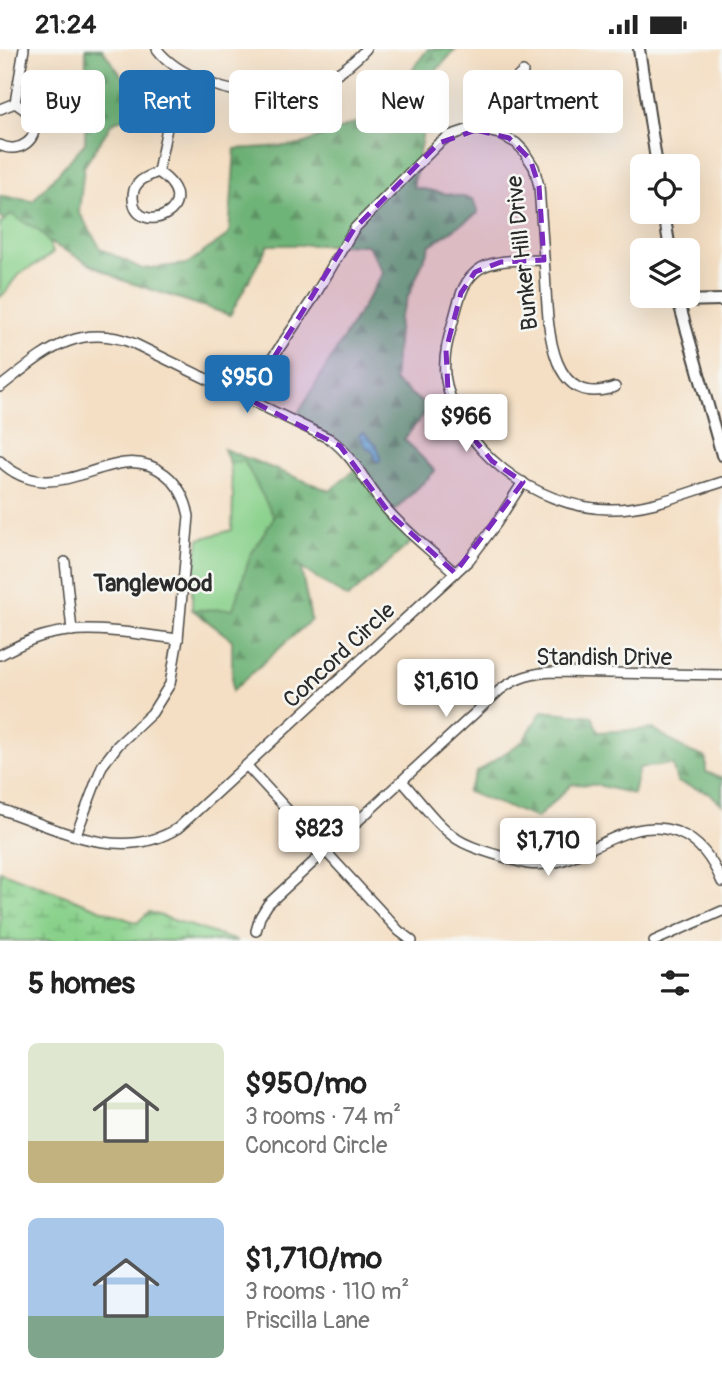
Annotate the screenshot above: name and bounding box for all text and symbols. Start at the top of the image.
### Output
text: 21:24 [35,9,96,41]
chip: Buy [21,70,105,133]
chip: Rent [119,70,215,133]
chip: Filters [229,70,342,133]
chip: New [356,70,449,133]
chip: Apartment [463,70,623,133]
map controls [630,154,700,308]
button: locate [630,154,700,224]
street label: Bunker Hill Drive [499,174,545,332]
button: layers [630,238,700,308]
pin: $950 [206,355,288,415]
text: $950 [221,363,273,392]
pin: $966 [425,395,507,454]
text: $966 [440,402,492,431]
district label: Tanglewood [92,569,213,598]
street label: Concord Circle [277,595,401,714]
street label: Standish Drive [536,643,673,672]
pin: $1,610 [389,659,503,719]
text: $1,610 [413,667,479,696]
pin: $823 [278,807,360,866]
text: $823 [294,814,344,843]
pin: $1,710 [491,819,605,878]
text: $1,710 [516,826,580,855]
icon: filters [656,964,694,1002]
text: 5 homes [28,965,135,1002]
text: $950/mo [245,1065,367,1102]
icon: home [84,1071,168,1155]
text: 3 rooms · 74 m² [245,1102,401,1131]
text: Concord Circle [245,1131,387,1160]
text: $1,710/mo [245,1240,382,1277]
icon: home [84,1246,168,1330]
text: 3 rooms · 110 m² [245,1277,409,1306]
text: Priscilla Lane [245,1306,370,1335]

